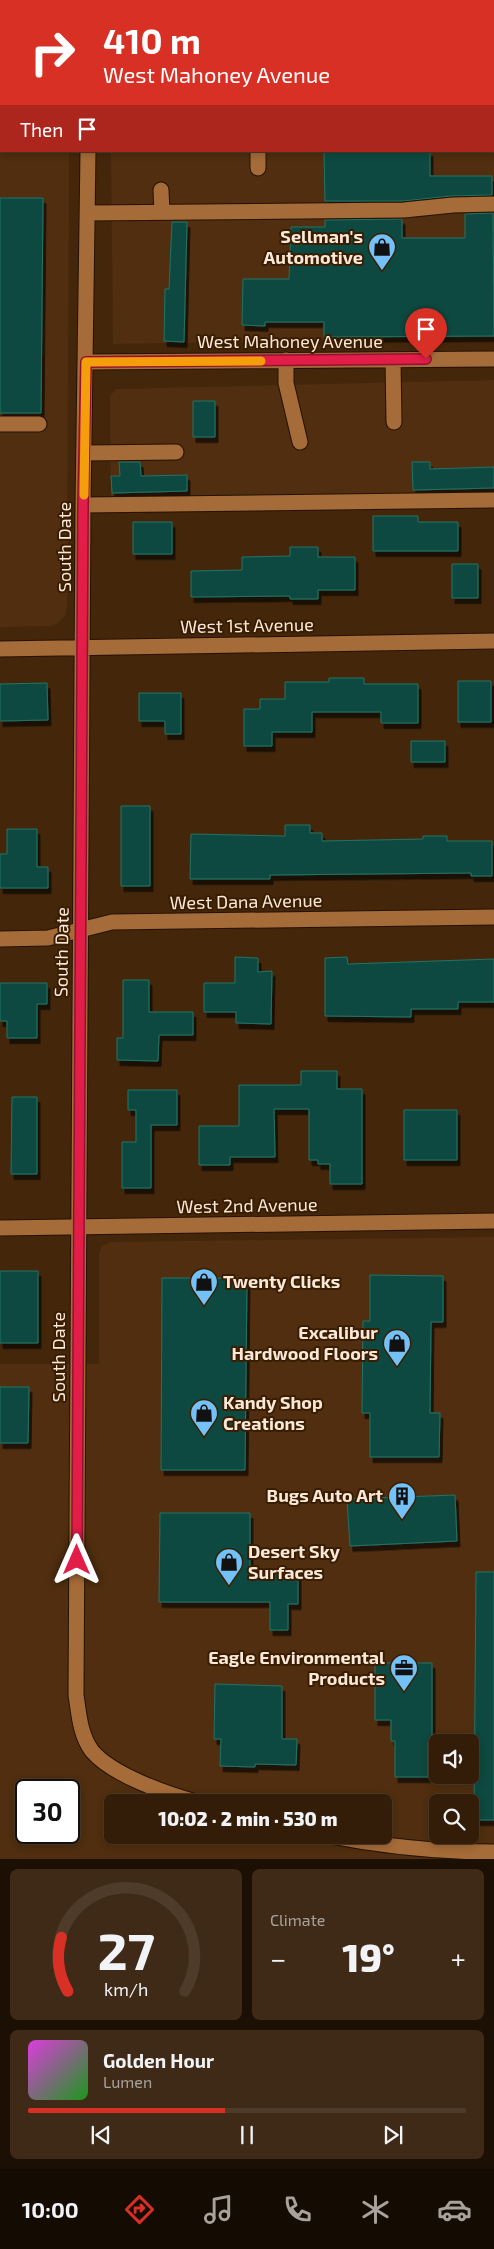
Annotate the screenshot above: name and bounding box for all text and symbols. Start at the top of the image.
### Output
text: 410 m [103,19,201,61]
icon: right [20,20,85,85]
text: West Mahoney Avenue [103,61,330,87]
icon: arrive [73,115,101,143]
text: Then [20,118,63,141]
place label: Sellman's Automotive [264,225,363,268]
shop icon: Sellman's Automotive [367,232,397,271]
pin [405,308,447,359]
icon: arrive [412,315,440,343]
street label: West Mahoney Avenue [197,330,383,352]
street label: South Date [53,502,75,592]
street label: West 1st Avenue [180,613,314,637]
street label: West Dana Avenue [170,889,322,913]
street label: South Date [49,907,73,997]
street label: West 2nd Avenue [176,1193,318,1217]
shop icon: Twenty Clicks [189,1267,219,1306]
place label: Twenty Clicks [223,1270,340,1292]
street label: South Date [47,1312,69,1402]
place label: Excalibur Hardwood Floors [231,1321,378,1364]
shop icon: Excalibur Hardwood Floors [382,1328,412,1367]
place label: Kandy Shop Creations [223,1391,323,1434]
shop icon: Kandy Shop Creations [189,1398,219,1437]
building icon: Bugs Auto Art [387,1481,417,1520]
place label: Bugs Auto Art [267,1484,384,1506]
position arrow [50,1533,102,1585]
place label: Desert Sky Surfaces [248,1540,341,1583]
shop icon: Desert Sky Surfaces [214,1547,244,1586]
place label: Eagle Environmental Products [208,1646,385,1689]
office icon: Eagle Environmental Products [389,1653,419,1692]
map controls [429,1734,479,1844]
button: sound [429,1734,479,1784]
speed limit sign: 30 [15,1779,80,1844]
button: search [429,1794,479,1844]
text: 10:02 · 2 min · 530 m [158,1807,338,1830]
text: Climate [270,1910,325,1929]
text: 27 [97,1918,155,1980]
text: 19° [342,1934,395,1980]
text: − [270,1941,286,1975]
text: + [451,1941,466,1975]
text: km/h [104,1978,148,2000]
text: Golden Hour [103,2049,214,2072]
text: Lumen [103,2072,152,2091]
icon: previous [87,2121,115,2149]
icon: pause [233,2121,261,2149]
icon: next [379,2121,407,2149]
icon: directions [122,2192,157,2227]
icon: music [201,2192,236,2227]
icon: phone [280,2192,315,2227]
icon: climate [358,2192,393,2227]
icon: car [437,2192,472,2227]
text: 10:00 [22,2196,79,2222]

